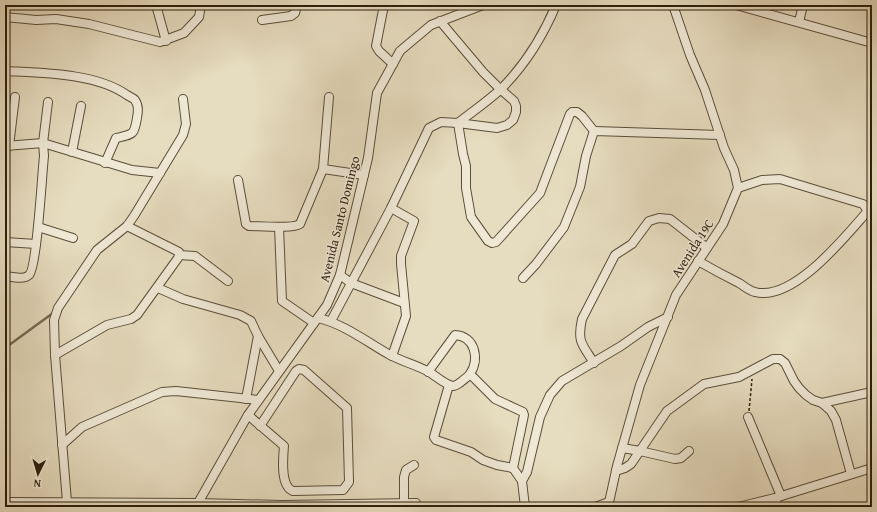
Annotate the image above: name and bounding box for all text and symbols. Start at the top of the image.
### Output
street label: Avenida Santo Domingo [315,154,364,284]
street label: Avenida 19C [666,215,718,281]
north arrow [18,454,58,494]
text: N [32,476,41,492]

